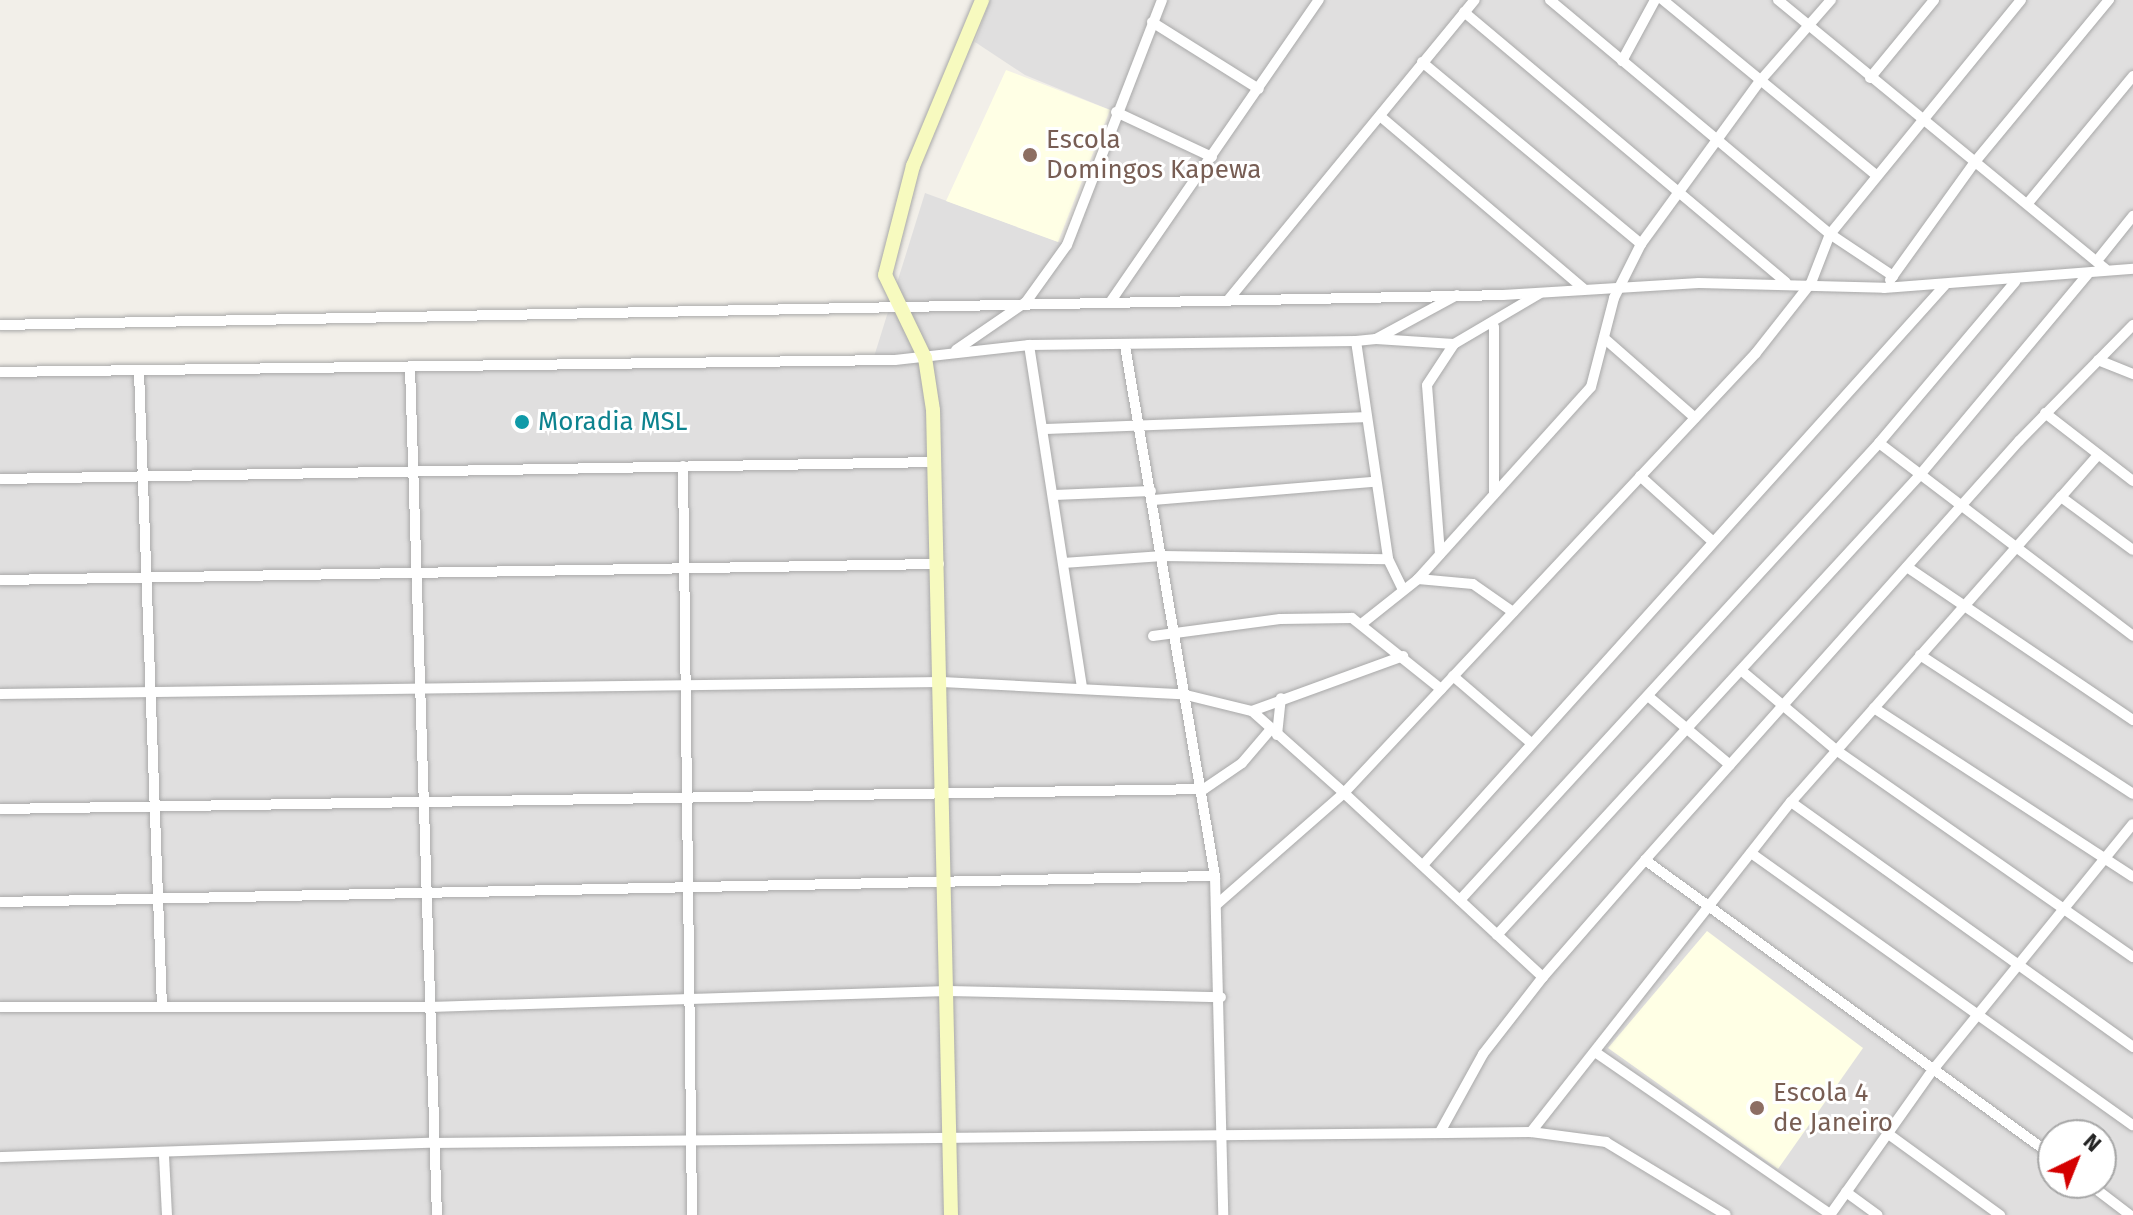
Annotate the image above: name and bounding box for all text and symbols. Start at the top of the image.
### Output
place label: Escola Domingos Kapewa [1046,124,1261,186]
marker: Escola Domingos Kapewa [1021,146,1039,164]
place label: Moradia MSL [538,406,688,438]
marker: Moradia MSL [513,413,531,431]
place label: Escola 4 de Janeiro [1773,1077,1893,1138]
marker: Escola 4 de Janeiro [1748,1099,1766,1117]
north arrow [2037,1119,2117,1199]
text: N [2078,1128,2107,1157]

